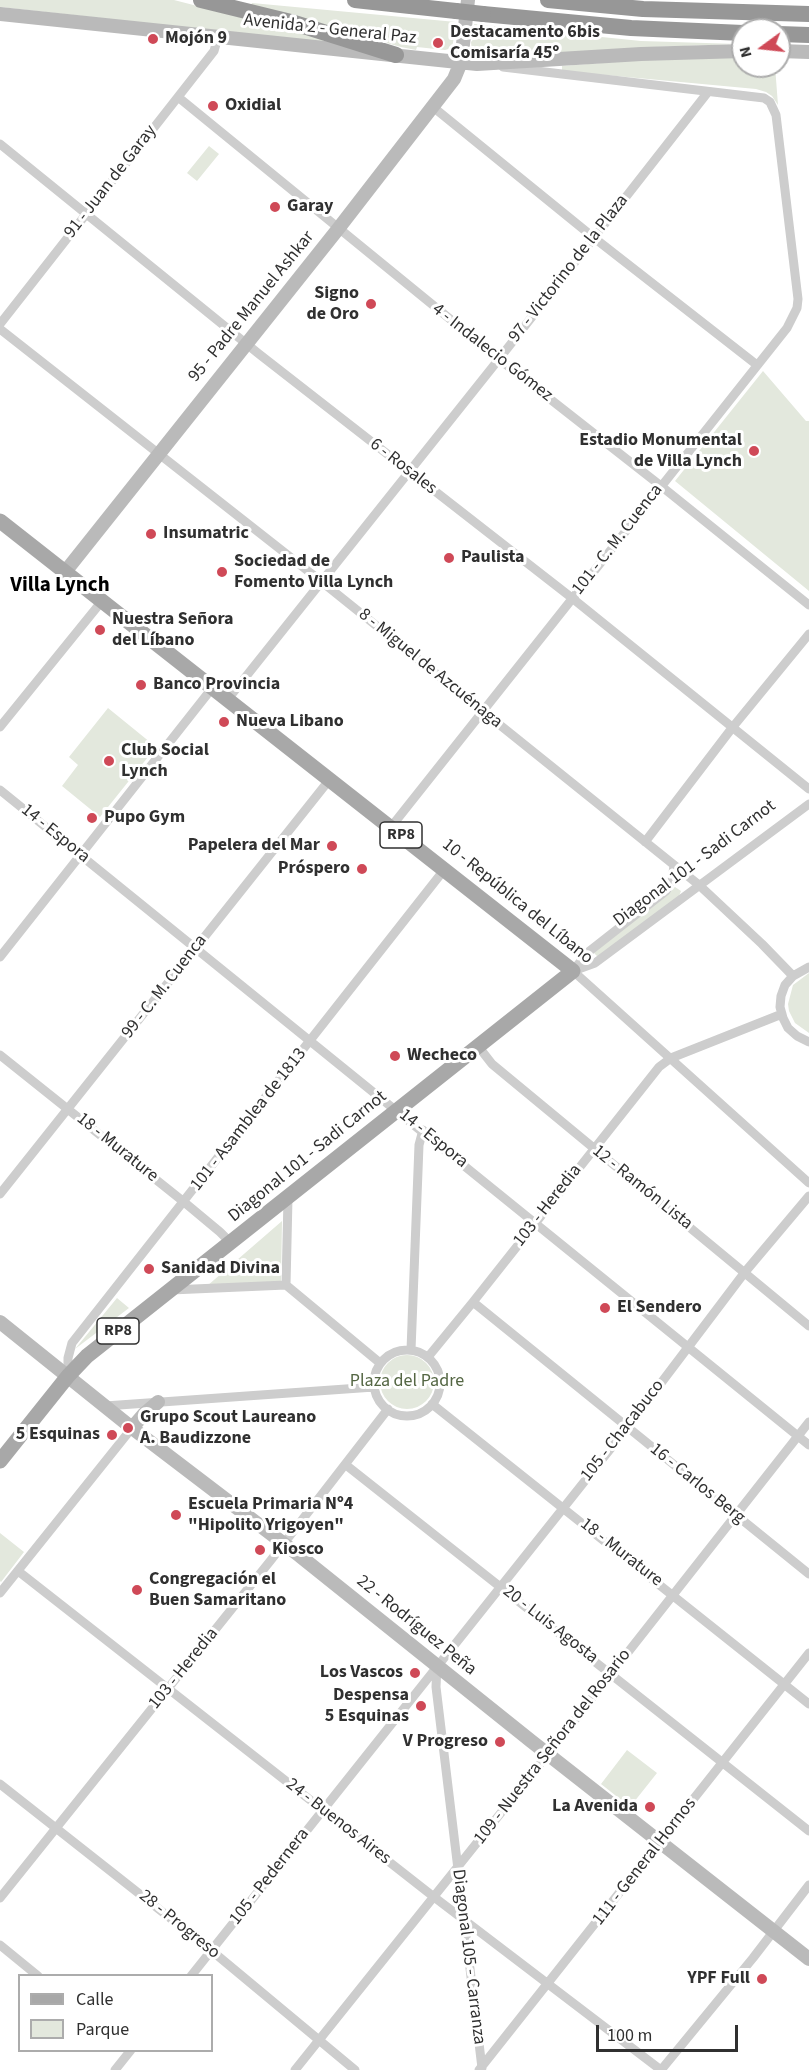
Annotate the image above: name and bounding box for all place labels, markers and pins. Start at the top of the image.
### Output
place label: Destacamento 6bis Comisaría 45º [450,22,600,64]
place label: Mojón 9 [165,28,227,50]
marker: Mojón 9 [146,32,160,46]
marker: Destacamento 6bis Comisaría 45º [431,36,445,50]
place label: Oxidial [225,95,281,117]
marker: Oxidial [206,99,220,113]
place label: Garay [287,196,333,218]
marker: Garay [268,200,282,214]
place label: Signo de Oro [306,283,359,326]
marker: Signo de Oro [364,297,378,311]
place label: Estadio Monumental de Villa Lynch [579,430,742,472]
marker: Estadio Monumental de Villa Lynch [747,444,761,458]
place label: Insumatric [163,523,249,545]
marker: Insumatric [144,527,158,541]
place label: Paulista [461,547,525,569]
place label: Sociedad de Fomento Villa Lynch [234,551,393,594]
marker: Paulista [442,551,456,565]
marker: Sociedad de Fomento Villa Lynch [215,565,229,579]
place label: Nuestra Señora del Líbano [112,609,234,652]
marker: Nuestra Señora del Líbano [93,623,107,637]
place label: Banco Provincia [153,674,280,696]
marker: Banco Provincia [134,678,148,692]
place label: Nueva Libano [236,711,344,733]
marker: Nueva Libano [217,715,231,729]
place label: Club Social Lynch [121,740,209,783]
marker: Club Social Lynch [102,754,116,768]
place label: Pupo Gym [104,807,185,829]
marker: Pupo Gym [85,811,99,825]
place label: Papelera del Mar [188,835,320,857]
marker: Papelera del Mar [325,839,339,853]
place label: Próspero [278,858,350,880]
marker: Próspero [355,862,369,876]
place label: Wecheco [407,1045,477,1067]
marker: Wecheco [388,1049,402,1063]
place label: Sanidad Divina [161,1258,280,1280]
marker: Sanidad Divina [142,1262,156,1276]
place label: El Sendero [617,1297,702,1319]
marker: El Sendero [598,1301,612,1315]
place label: Grupo Scout Laureano A. Baudizzone [140,1407,316,1450]
marker: Grupo Scout Laureano A. Baudizzone [121,1421,135,1435]
place label: 5 Esquinas [16,1424,100,1446]
marker: 5 Esquinas [105,1428,119,1442]
place label: Escuela Primaria Nº4 "Hipolito Yrigoyen" [188,1494,353,1537]
marker: Escuela Primaria Nº4 "Hipolito Yrigoyen" [169,1508,183,1522]
place label: Kiosco [272,1539,324,1561]
marker: Kiosco [253,1543,267,1557]
place label: Congregación el Buen Samaritano [149,1569,286,1612]
marker: Congregación el Buen Samaritano [130,1583,144,1597]
place label: Los Vascos [320,1662,403,1684]
marker: Los Vascos [408,1666,422,1680]
place label: Despensa 5 Esquinas [325,1685,409,1728]
marker: Despensa 5 Esquinas [414,1699,428,1713]
place label: V Progreso [403,1731,488,1753]
marker: V Progreso [493,1735,507,1749]
place label: La Avenida [552,1796,638,1818]
marker: La Avenida [643,1800,657,1814]
place label: YPF Full [687,1968,750,1990]
marker: YPF Full [755,1972,769,1986]

